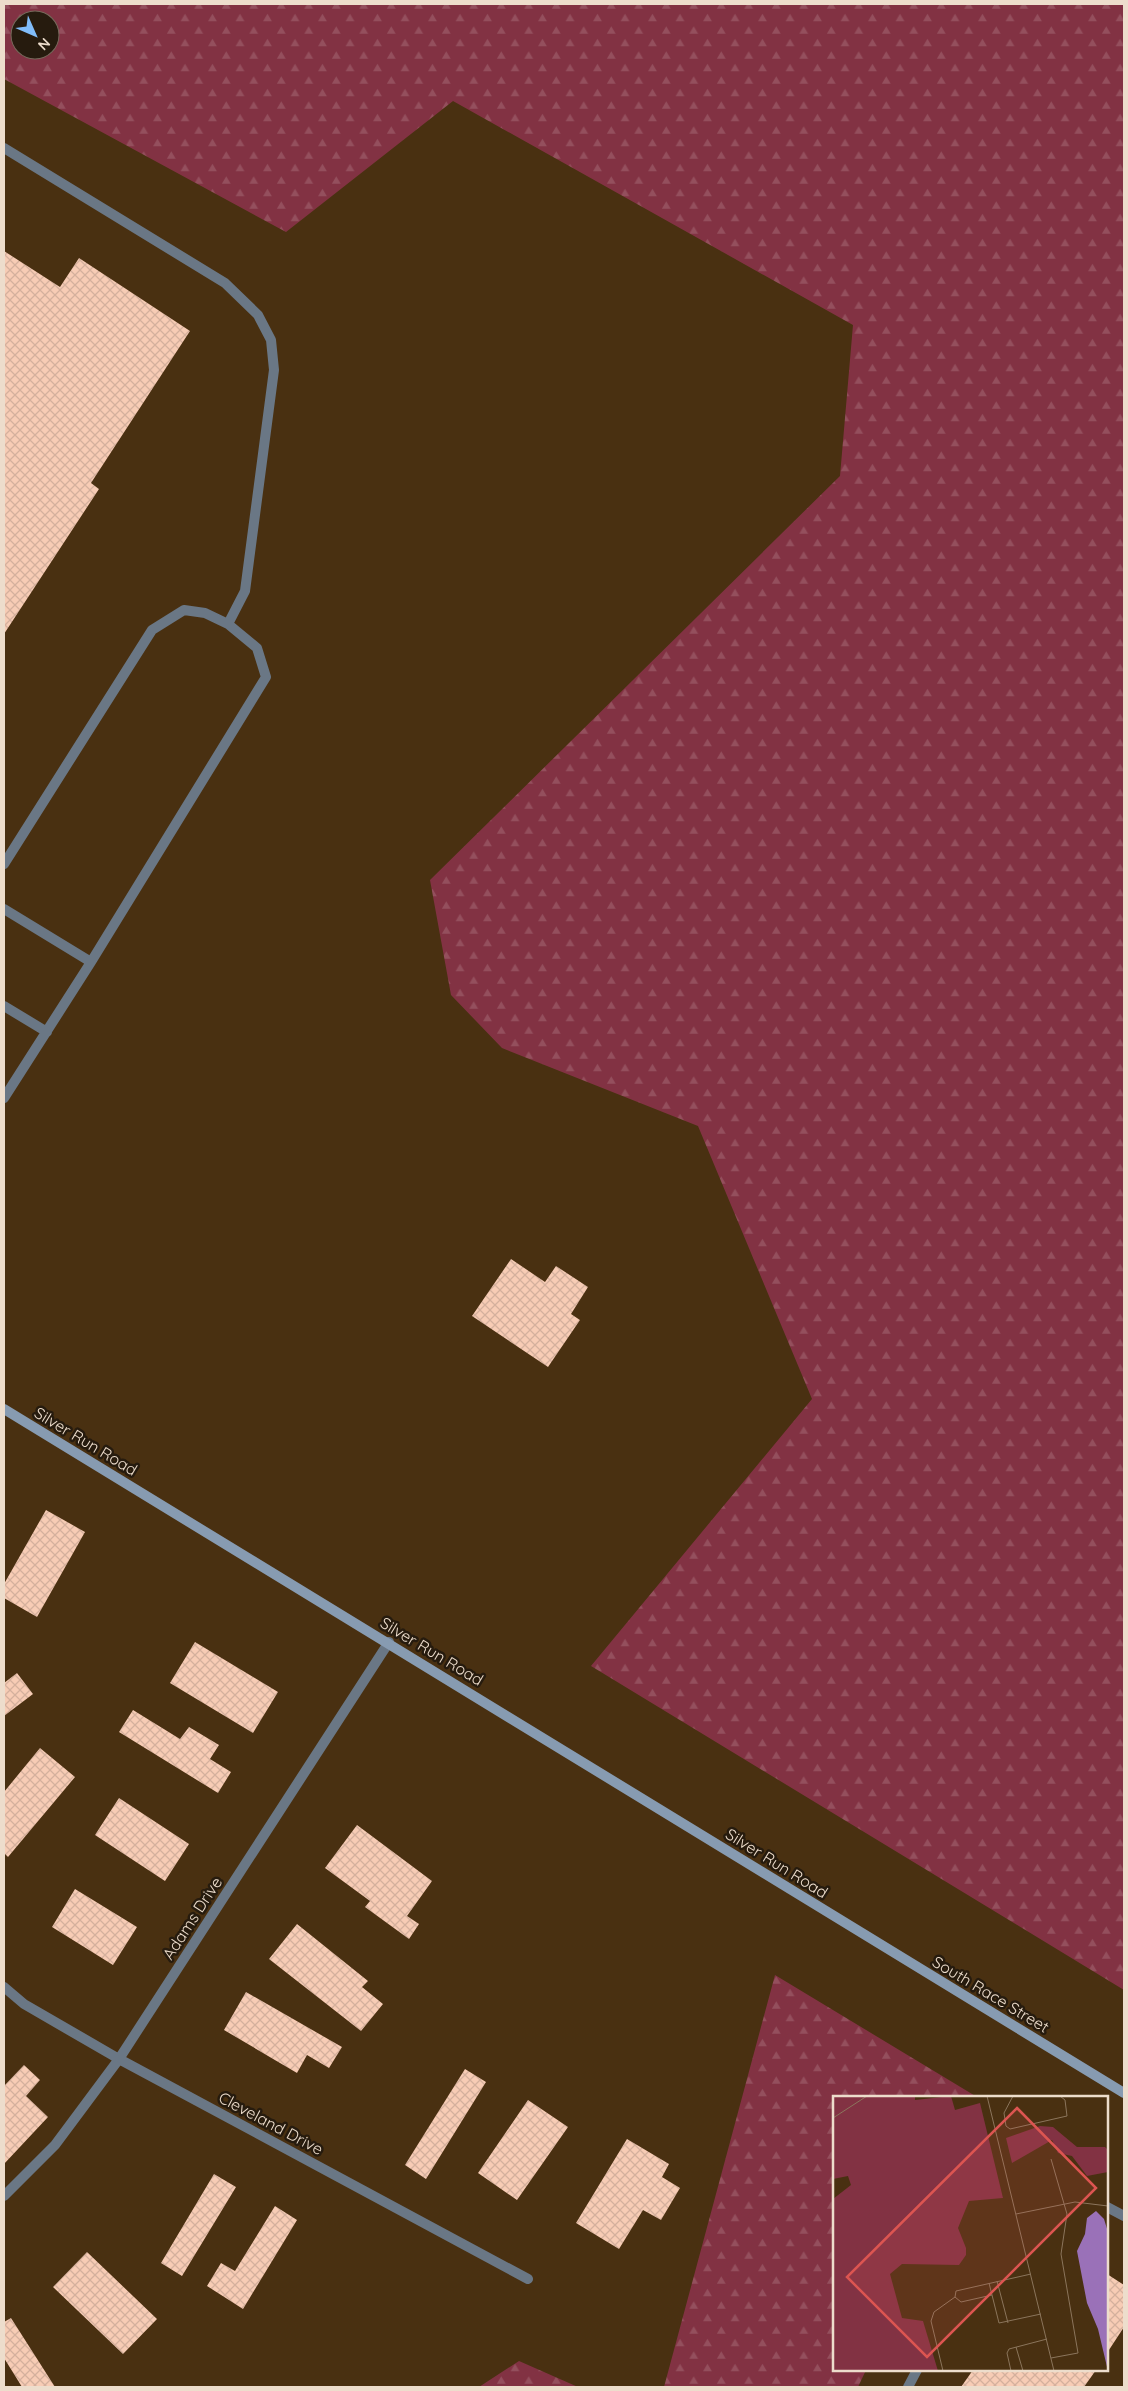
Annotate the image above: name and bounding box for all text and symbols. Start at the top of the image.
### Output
north arrow [10,10,60,60]
text: N [34,34,54,54]
street label: Silver Run Road [31,1402,141,1480]
street label: Silver Run Road [377,1612,487,1690]
street label: Silver Run Road [722,1824,832,1902]
street label: Adams Drive [158,1873,226,1963]
street label: South Race Street [929,1951,1053,2037]
street label: Cleveland Drive [215,2087,327,2159]
inset map [833,2096,1108,2371]

